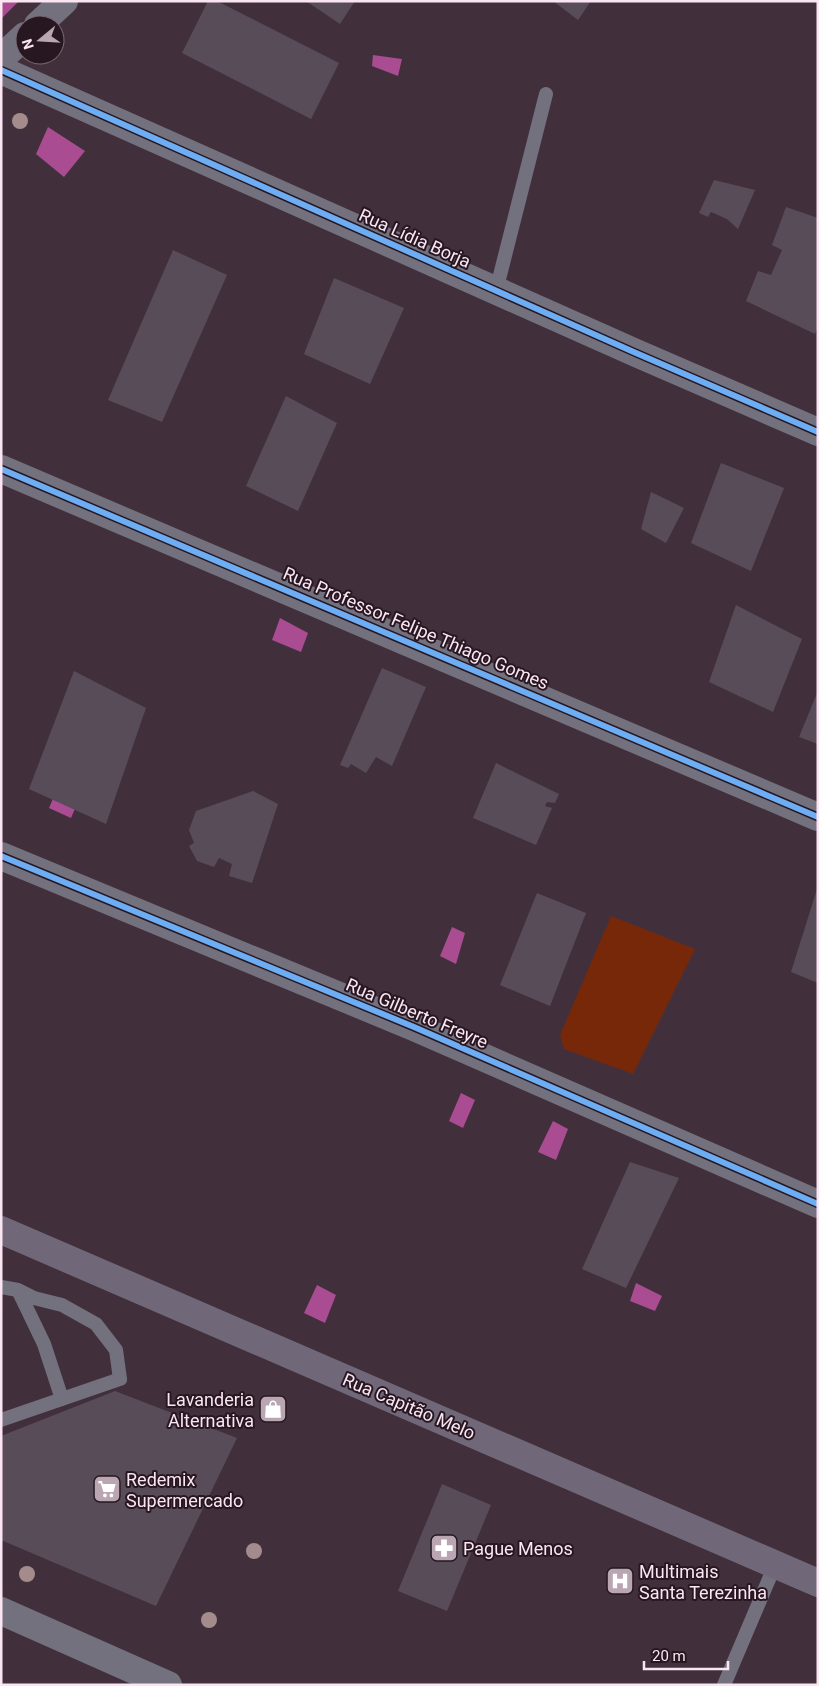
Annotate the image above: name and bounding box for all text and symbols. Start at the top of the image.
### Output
north arrow [15,15,65,65]
text: N [18,37,37,51]
street label: Rua Lídia Borja [356,204,474,272]
street label: Rua Professor Felipe Thiago Gomes [280,562,552,694]
street label: Rua Gilberto Freyre [343,974,491,1052]
street label: Rua Capitão Melo [340,1369,478,1443]
place label: Lavanderia Alternativa [166,1389,254,1431]
shop icon: Lavanderia Alternativa [258,1394,288,1424]
place label: Redemix Supermercado [126,1469,243,1511]
supermarket icon: Redemix Supermercado [92,1474,122,1504]
pharmacy icon: Pague Menos [429,1533,459,1563]
place label: Pague Menos [463,1538,573,1559]
place label: Multimais Santa Terezinha [639,1561,767,1603]
hospital icon: Multimais Santa Terezinha [605,1566,635,1596]
scale bar [644,1638,728,1670]
text: 20 m [652,1647,686,1665]

